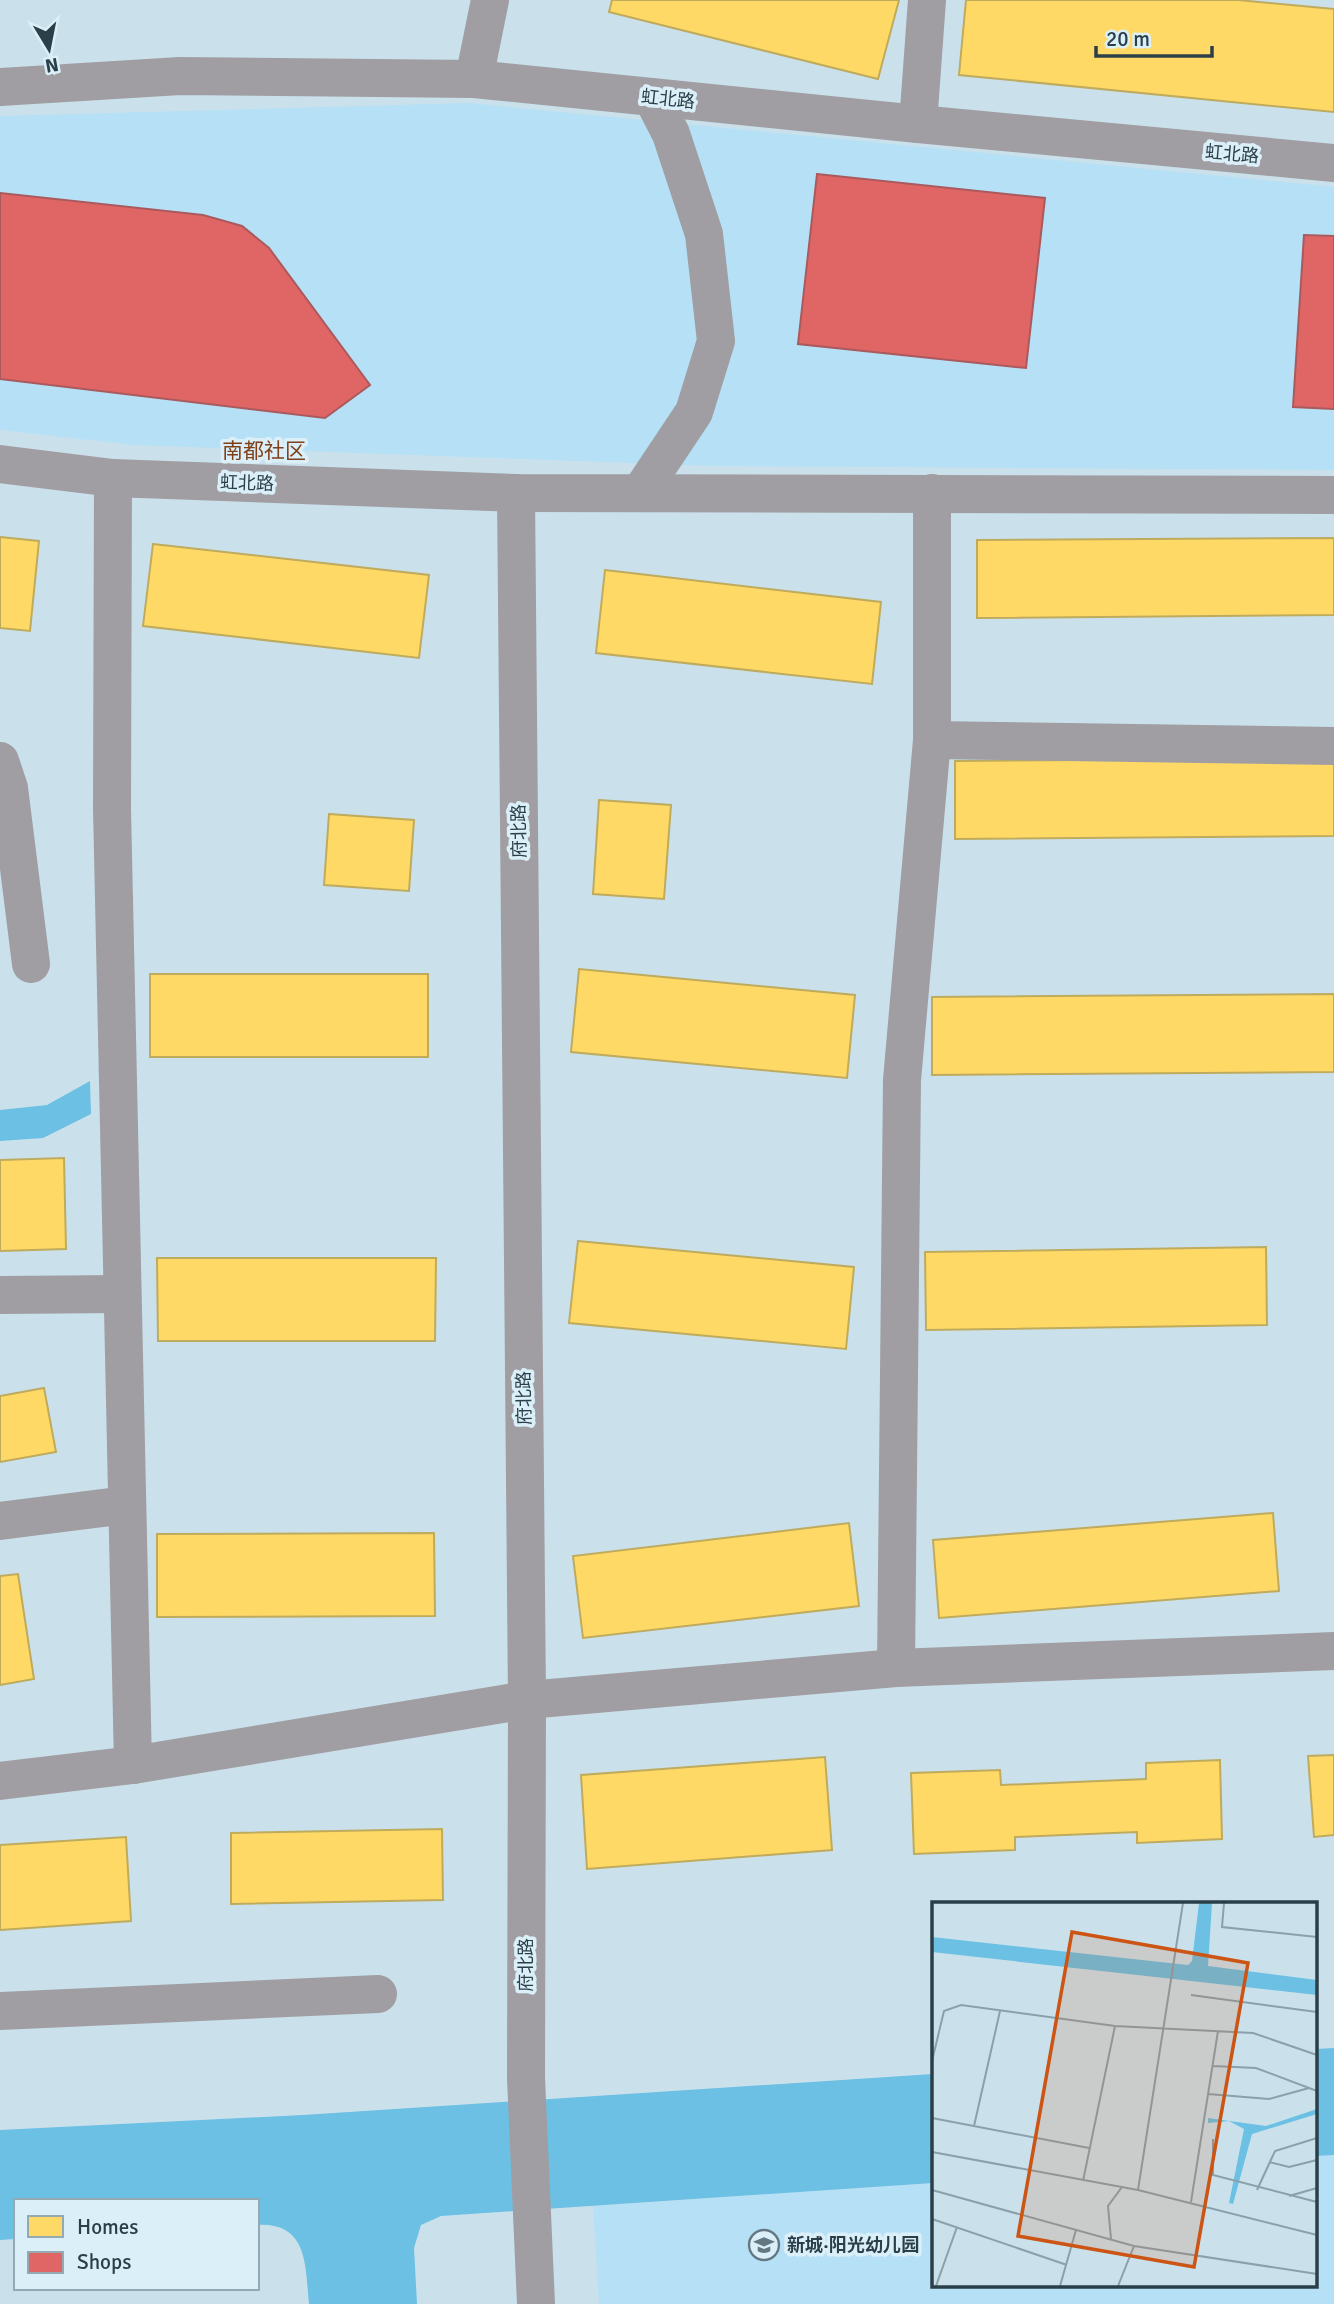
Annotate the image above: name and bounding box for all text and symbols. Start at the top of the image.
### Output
north arrow [14,14,84,84]
scale bar [1096,14,1212,58]
text: 20 m [1106,26,1150,52]
text: N [43,52,60,78]
street label: 虹北路 [640,85,696,113]
street label: 虹北路 [1204,141,1260,167]
district label: 南都社区 [222,438,306,464]
street label: 虹北路 [220,471,274,495]
street label: 府北路 [508,804,530,858]
street label: 府北路 [513,1371,535,1425]
inset map [932,1902,1316,2286]
street label: 府北路 [515,1938,537,1992]
legend [14,2199,259,2290]
text: Homes [77,2214,139,2240]
school or university icon: 新城·阳光幼儿园 [747,2228,781,2262]
place label: 新城·阳光幼儿园 [787,2234,919,2256]
text: Shops [77,2249,131,2275]

